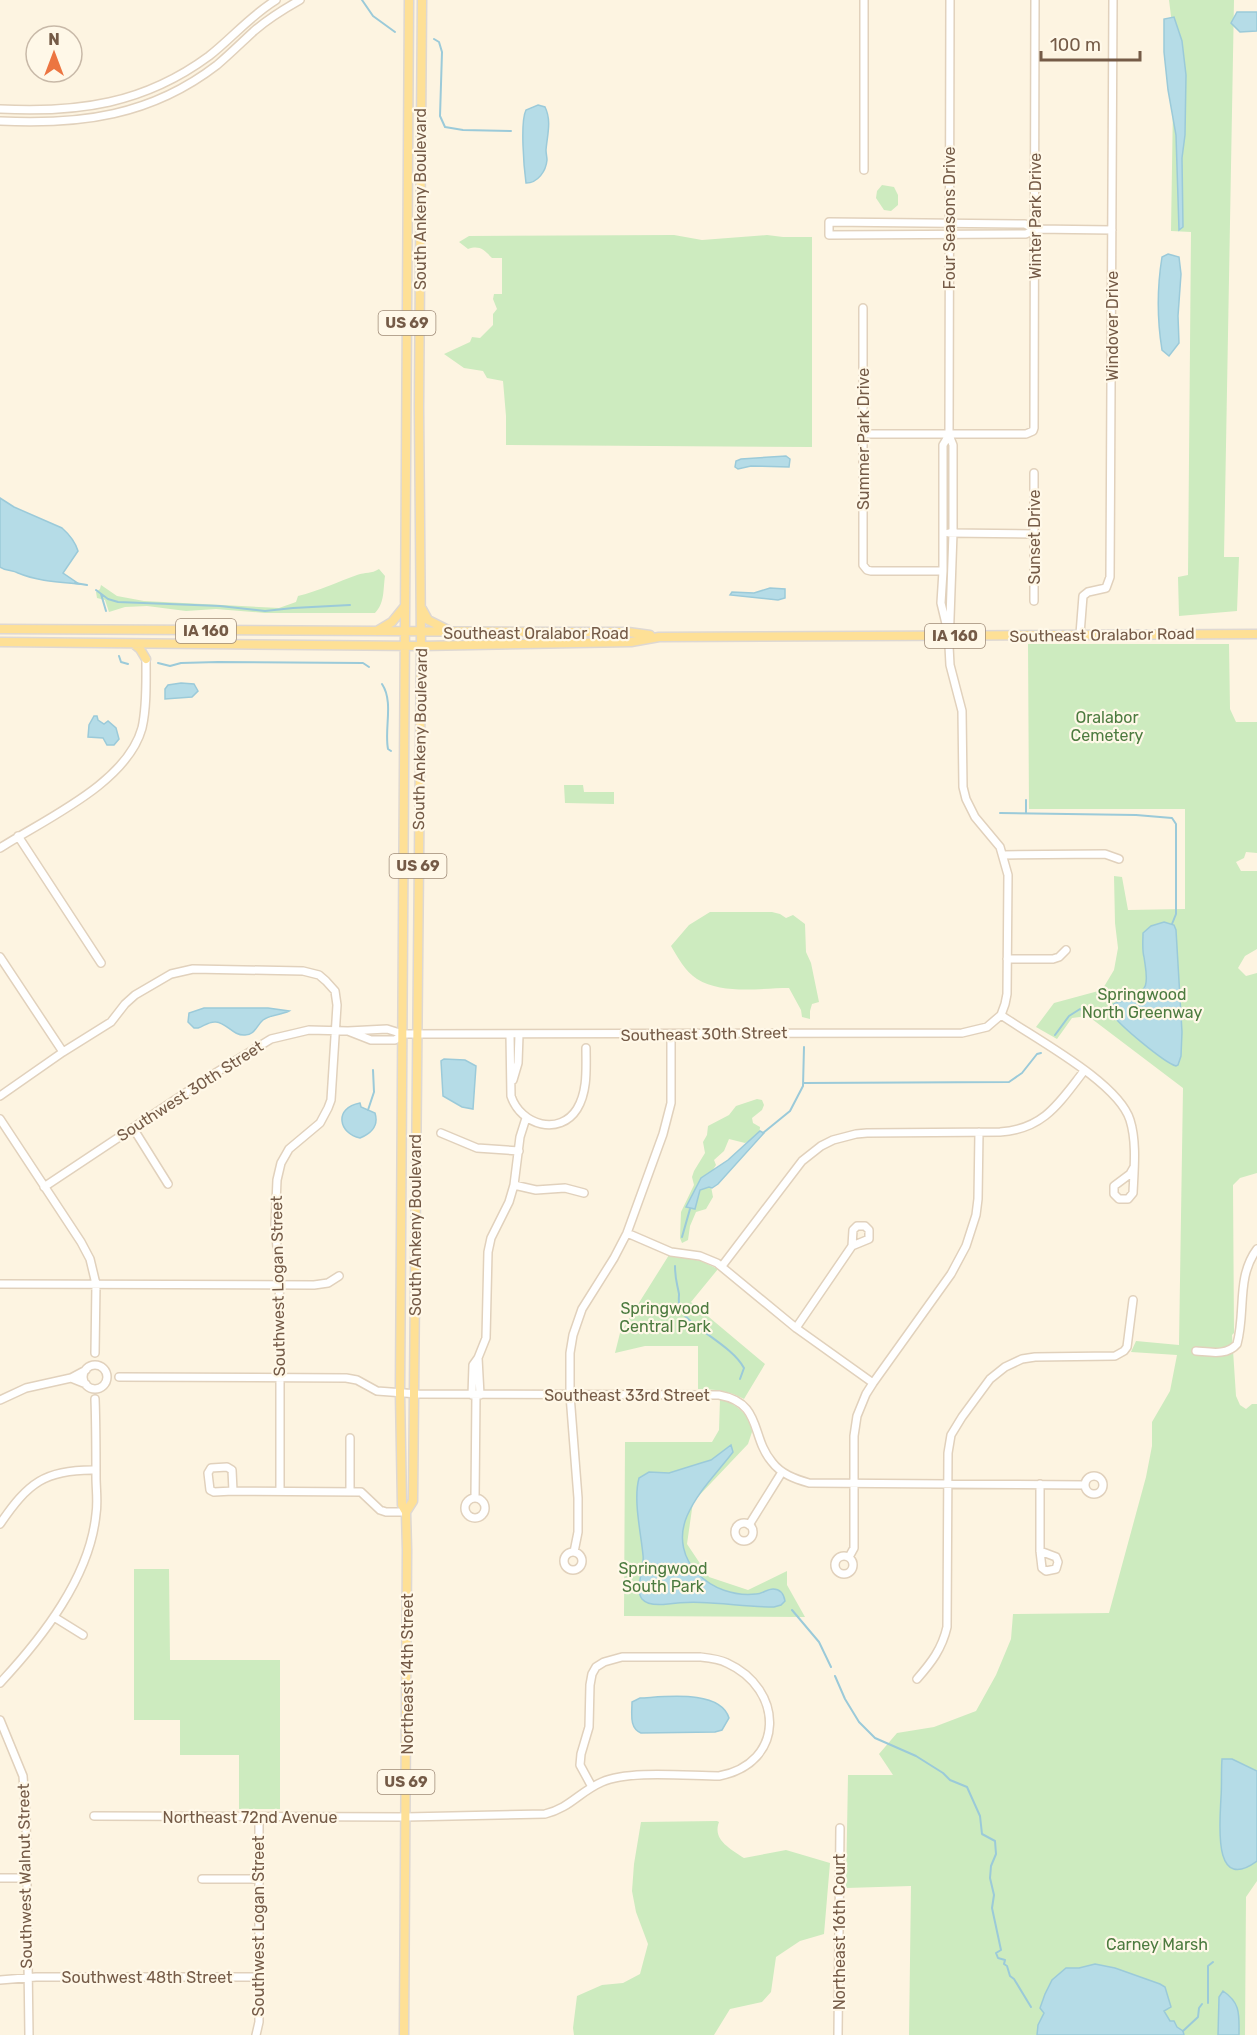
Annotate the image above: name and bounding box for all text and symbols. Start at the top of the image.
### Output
north arrow [24,24,84,84]
scale bar [1041,24,1140,62]
text: N [48,30,60,49]
text: 100 m [1050,34,1101,56]
street label: South Ankeny Boulevard [411,108,430,290]
street label: Four Seasons Drive [940,146,959,289]
street label: Winter Park Drive [1026,153,1045,279]
street label: Windover Drive [1103,271,1122,381]
road number: US 69 [378,311,436,335]
street label: Summer Park Drive [854,368,873,510]
street label: Sunset Drive [1025,489,1044,585]
road number: IA 160 [176,619,236,643]
street label: Southeast Oralabor Road [443,624,629,643]
road number: IA 160 [925,624,985,648]
street label: Southeast Oralabor Road [1009,624,1195,646]
street label: South Ankeny Boulevard [409,648,431,830]
park label: Oralabor Cemetery [1071,708,1144,745]
road number: US 69 [390,854,446,878]
park label: Springwood North Greenway [1082,985,1203,1022]
street label: Southeast 30th Street [620,1023,788,1045]
street label: Southwest 30th Street [113,1037,267,1145]
street label: South Ankeny Boulevard [406,1134,425,1316]
street label: Southwest Logan Street [267,1195,289,1377]
park label: Springwood Central Park [619,1299,711,1336]
street label: Southeast 33rd Street [544,1386,710,1405]
park label: Springwood South Park [618,1559,708,1596]
street label: Northeast 14th Street [398,1593,417,1755]
road number: US 69 [378,1770,434,1794]
street label: Southwest Walnut Street [14,1783,36,1969]
street label: Northeast 72nd Avenue [163,1808,337,1827]
street label: Southwest Logan Street [249,1836,268,2016]
street label: Northeast 16th Court [830,1854,849,2010]
park label: Carney Marsh [1106,1935,1208,1954]
street label: Southwest 48th Street [62,1968,232,1987]

